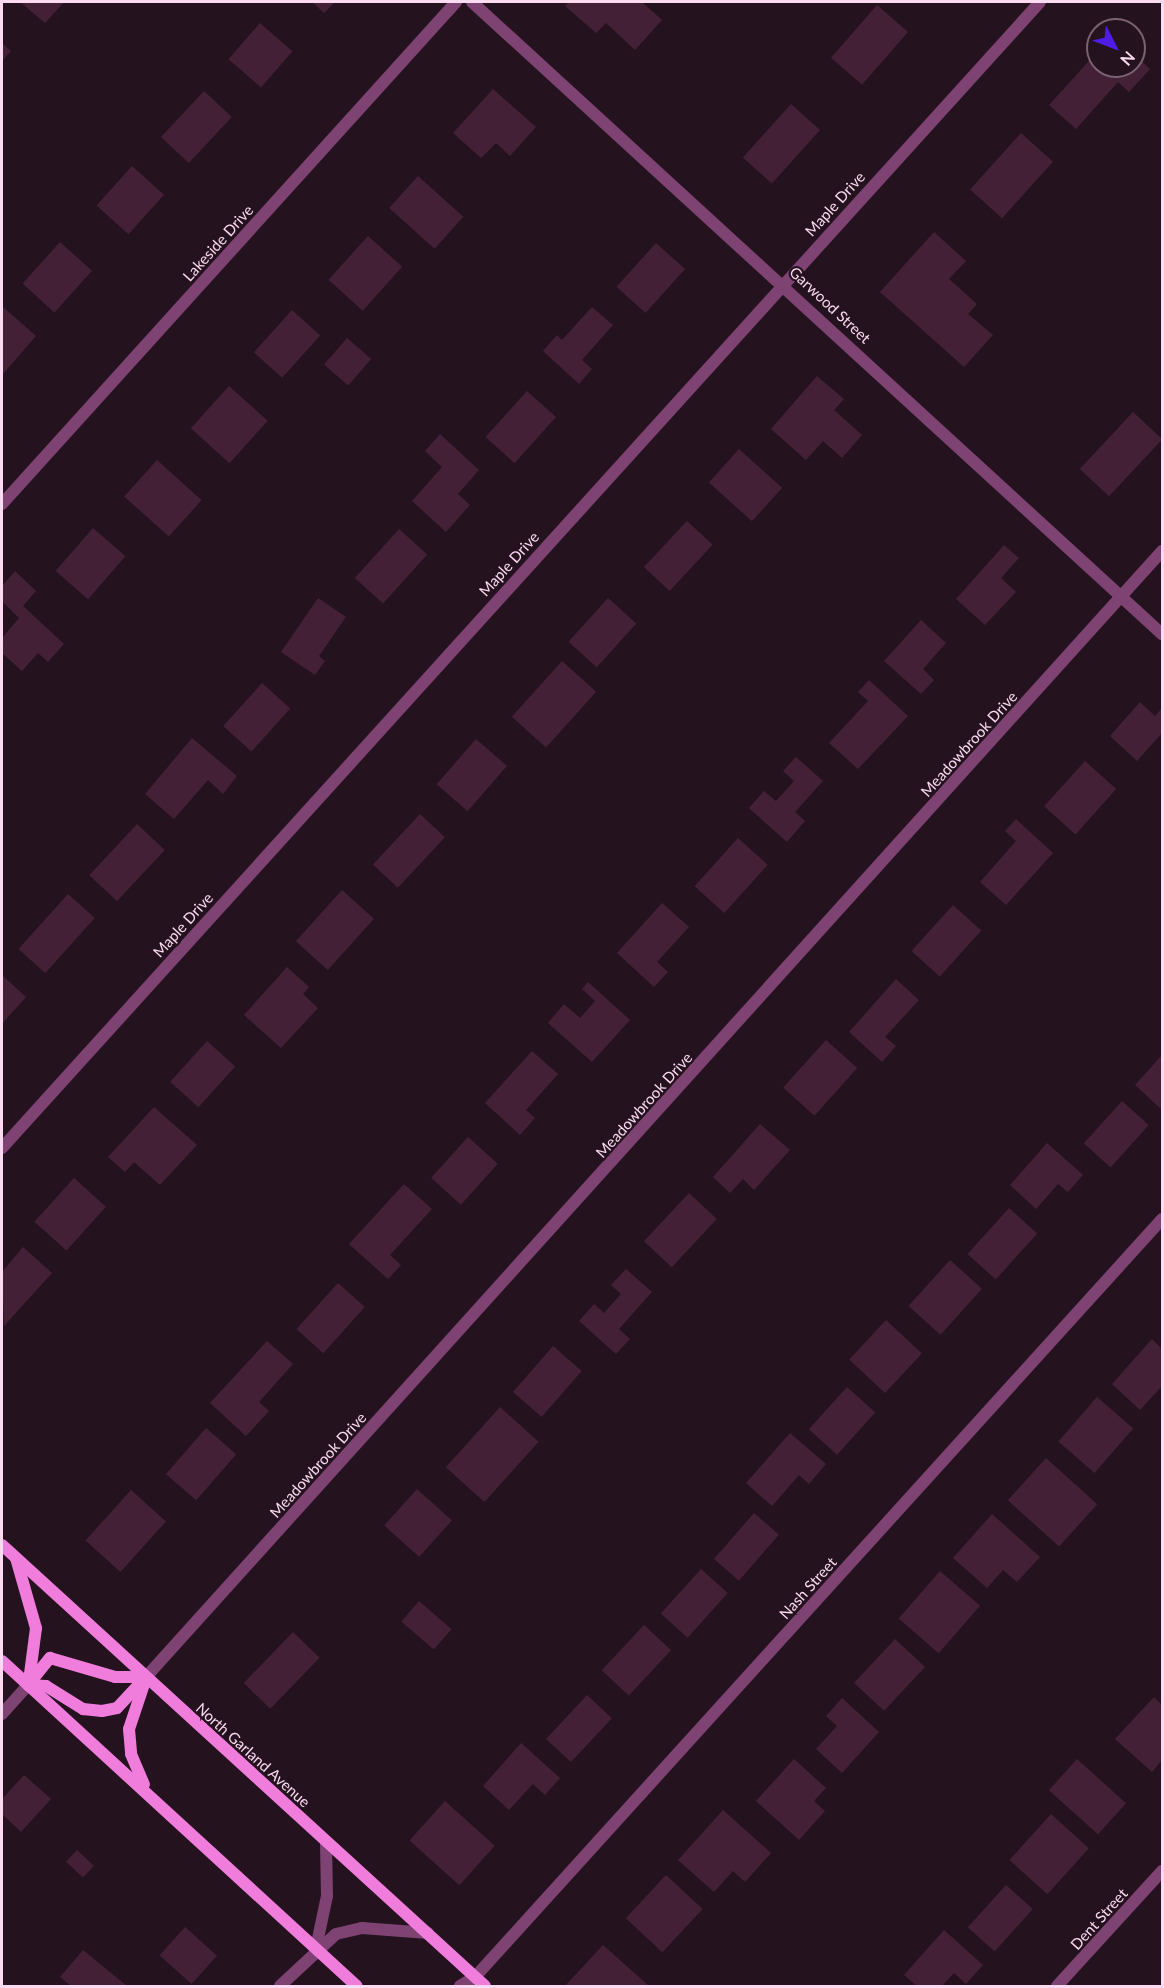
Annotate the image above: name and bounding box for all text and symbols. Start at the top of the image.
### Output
north arrow [1086,18,1146,78]
text: N [1117,48,1139,70]
street label: Maple Drive [801,168,869,240]
street label: Lakeside Drive [179,201,257,285]
street label: Garwood Street [786,263,874,347]
street label: Maple Drive [475,528,543,600]
street label: Meadowbrook Drive [917,688,1021,800]
street label: Maple Drive [149,889,217,961]
street label: Meadowbrook Drive [592,1049,696,1161]
street label: Meadowbrook Drive [266,1409,370,1521]
street label: Nash Street [776,1553,840,1623]
street label: North Garland Avenue [192,1699,314,1811]
street label: Dent Street [1067,1885,1131,1953]

